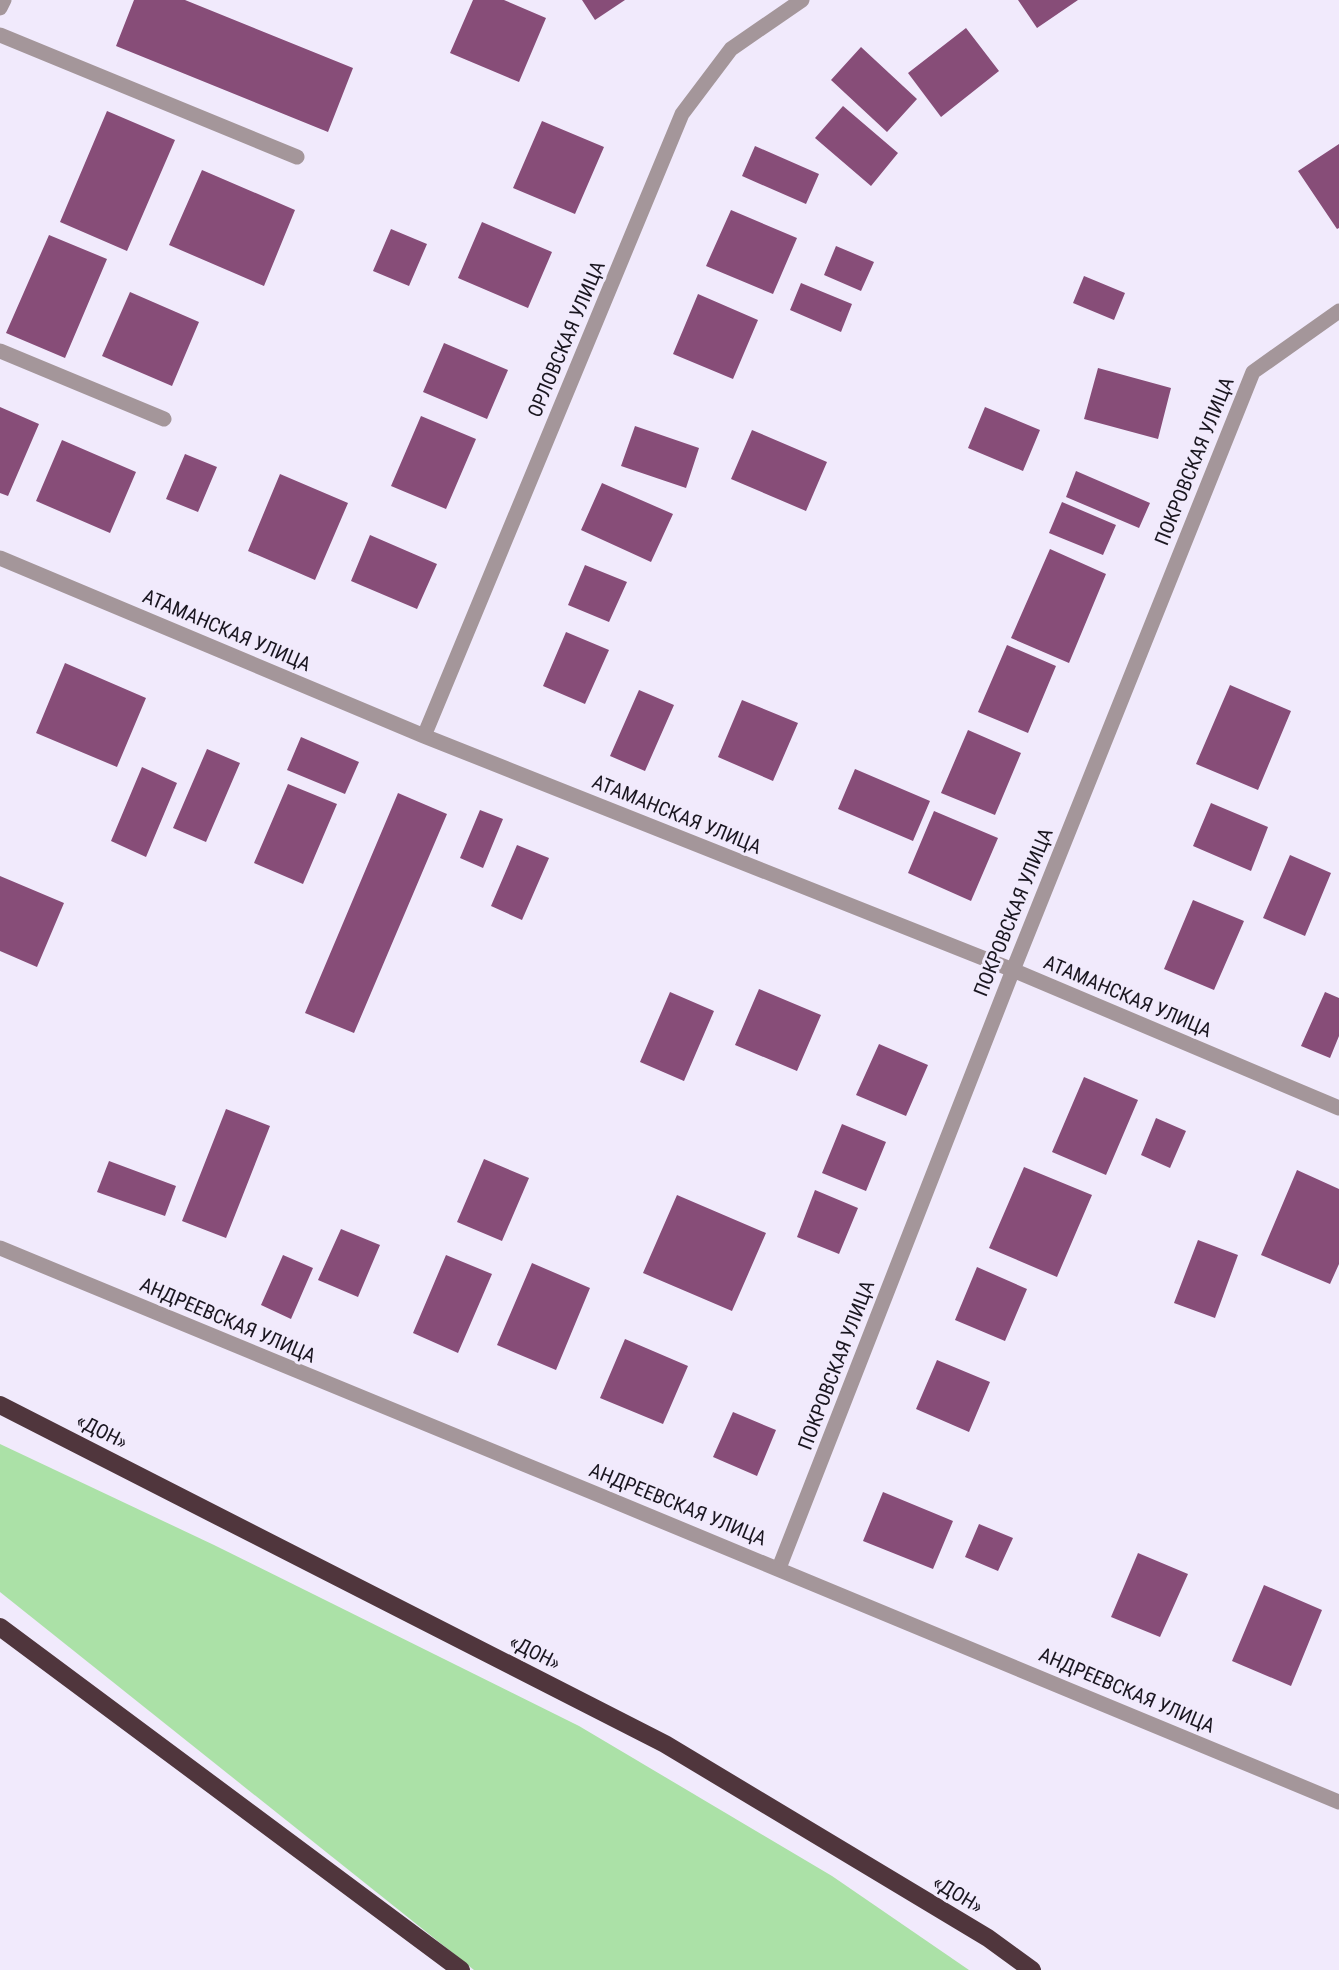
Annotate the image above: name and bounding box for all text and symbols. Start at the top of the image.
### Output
street label: ОРЛОВСКАЯ УЛИЦА [522,257,610,421]
street label: ПОКРОВСКАЯ УЛИЦА [1149,373,1239,549]
street label: АТАМАНСКАЯ УЛИЦА [139,584,315,676]
street label: АТАМАНСКАЯ УЛИЦА [589,769,765,859]
street label: ПОКРОВСКАЯ УЛИЦА [968,824,1058,1000]
street label: АТАМАНСКАЯ УЛИЦА [1040,950,1216,1042]
street label: АНДРЕЕВСКАЯ УЛИЦА [136,1272,320,1368]
street label: ПОКРОВСКАЯ УЛИЦА [793,1277,879,1453]
street label: «ДОН» [72,1408,132,1454]
street label: АНДРЕЕВСКАЯ УЛИЦА [586,1458,770,1551]
street label: «ДОН» [505,1629,565,1675]
street label: АНДРЕЕВСКАЯ УЛИЦА [1035,1642,1219,1738]
street label: «ДОН» [929,1870,987,1918]

